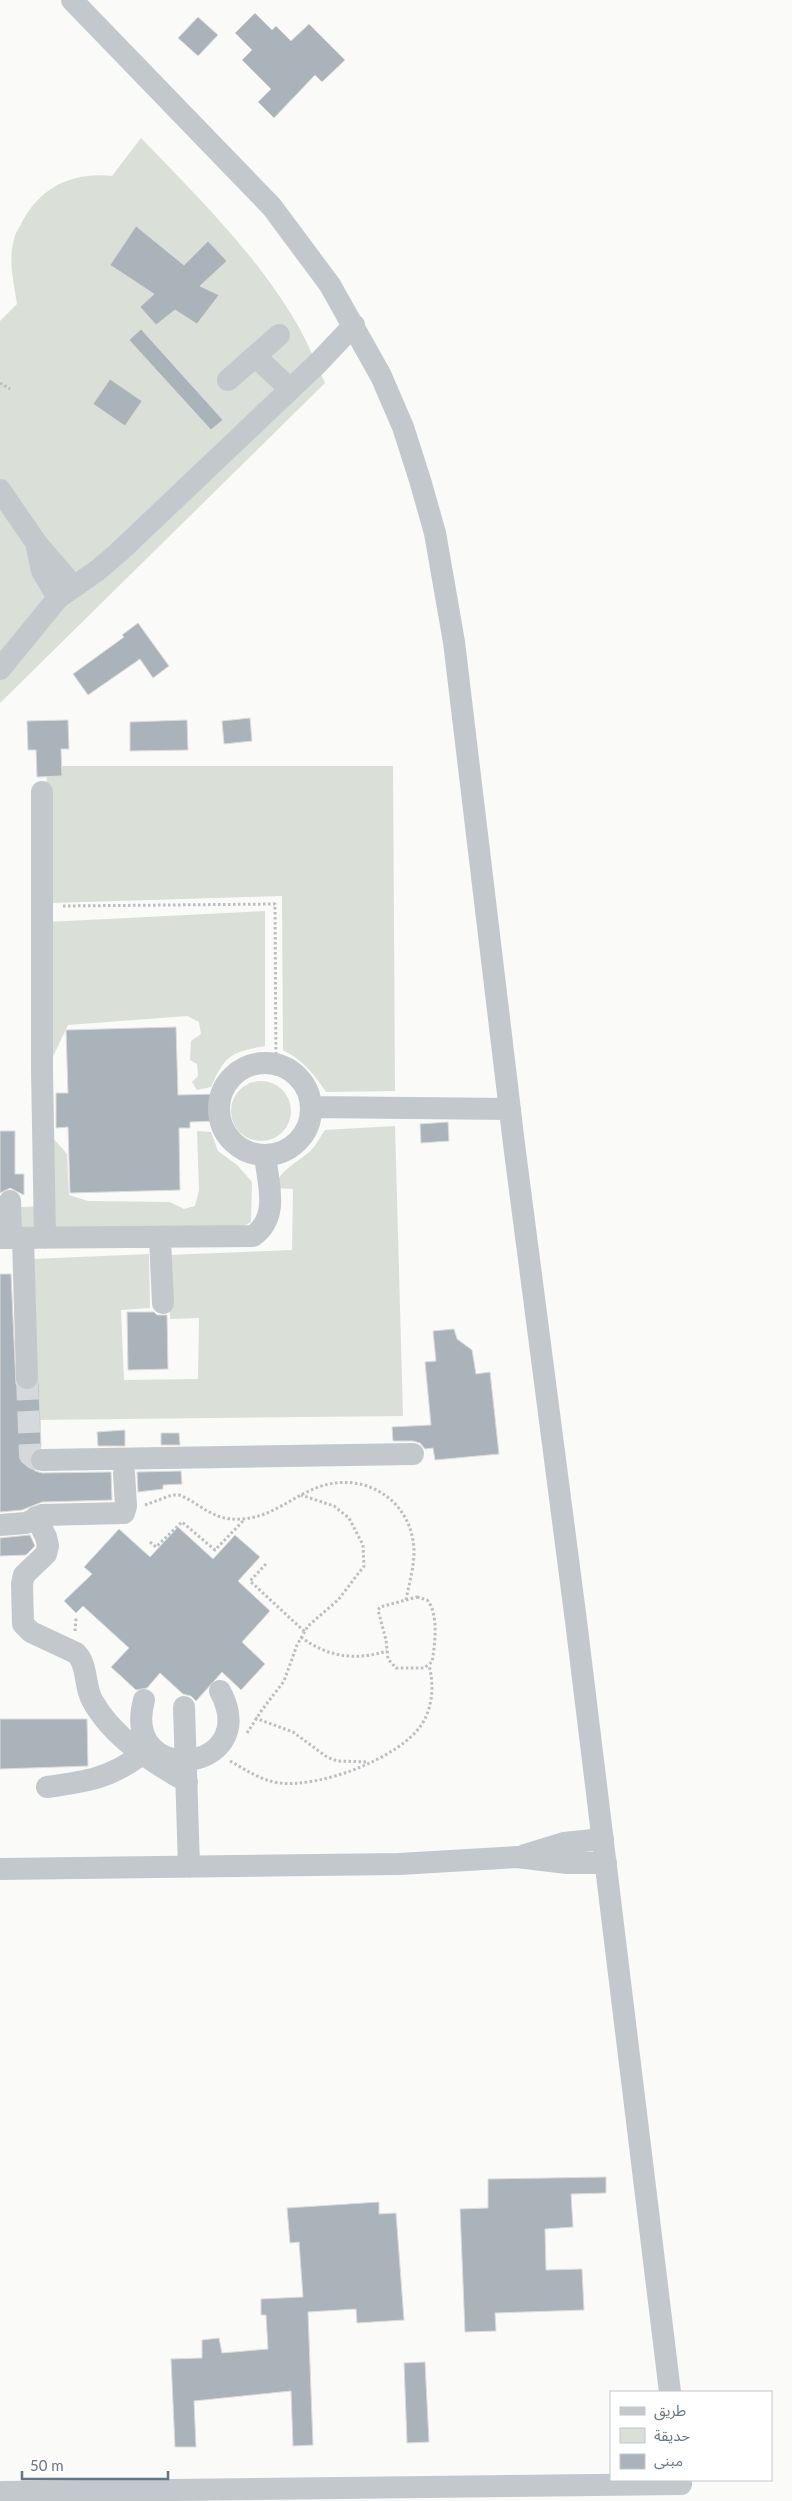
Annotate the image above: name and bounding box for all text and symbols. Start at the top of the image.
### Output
legend [610,2391,772,2481]
text: طريق [654,2401,686,2421]
text: حديقة [654,2426,690,2444]
scale bar [22,2448,169,2480]
text: مبنى [654,2451,683,2470]
text: 50 m [30,2456,64,2474]

